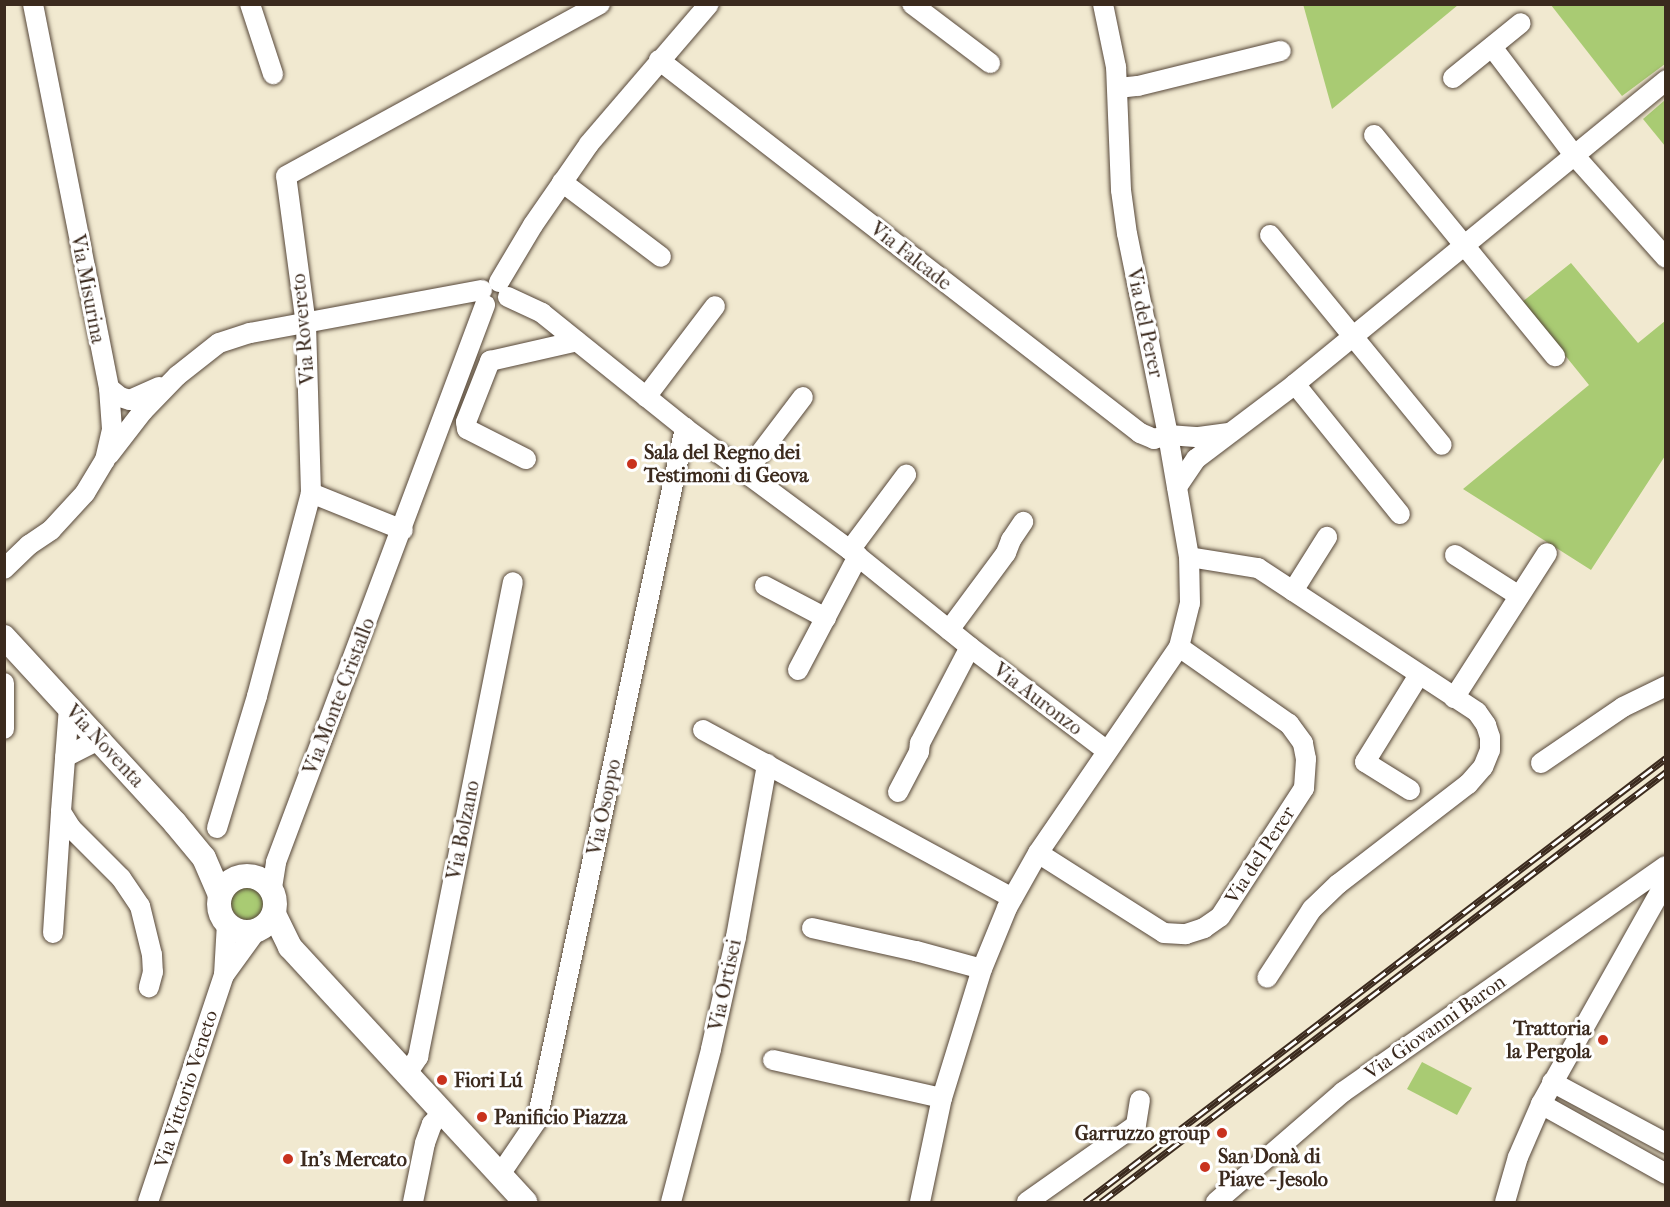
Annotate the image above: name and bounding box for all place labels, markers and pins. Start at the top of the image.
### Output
place label: Sala del Regno dei Testimoni di Geova [644,440,808,487]
marker: Sala del Regno dei Testimoni di Geova [625,457,639,471]
place label: Trattoria la Pergola [1507,1016,1591,1063]
marker: Trattoria la Pergola [1596,1033,1610,1047]
place label: Fiori Lú [454,1068,523,1092]
marker: Fiori Lú [435,1073,449,1087]
place label: Panificio Piazza [494,1105,627,1129]
marker: Panificio Piazza [475,1110,489,1124]
place label: Garruzzo group [1075,1121,1210,1145]
marker: Garruzzo group [1215,1126,1229,1140]
place label: San Donà di Piave - Jesolo [1218,1144,1328,1191]
place label: In's Mercato [300,1147,407,1171]
marker: In's Mercato [281,1152,295,1166]
marker: San Donà di Piave - Jesolo [1196,1158,1214,1176]

